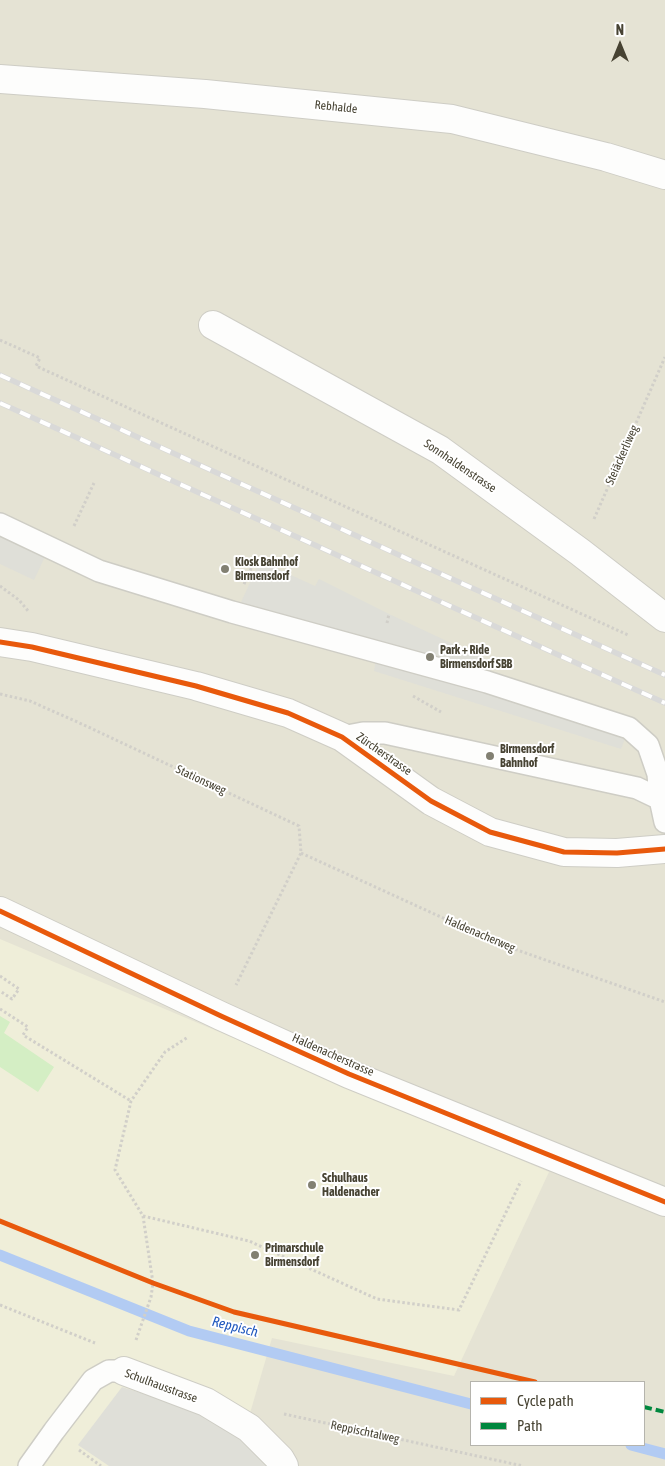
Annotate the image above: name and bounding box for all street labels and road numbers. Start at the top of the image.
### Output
street label: Rebhalde [314,98,358,116]
street label: Steiäckerliweg [602,423,642,487]
street label: Sonnhaldenstrasse [421,436,499,496]
street label: Zürcherstrasse [353,730,415,778]
street label: Stationsweg [174,762,228,798]
street label: Haldenacherweg [443,913,517,955]
street label: Haldenacherstrasse [290,1031,376,1079]
street label: Schulhausstrasse [123,1366,199,1406]
street label: Reppischtalweg [329,1418,401,1446]

